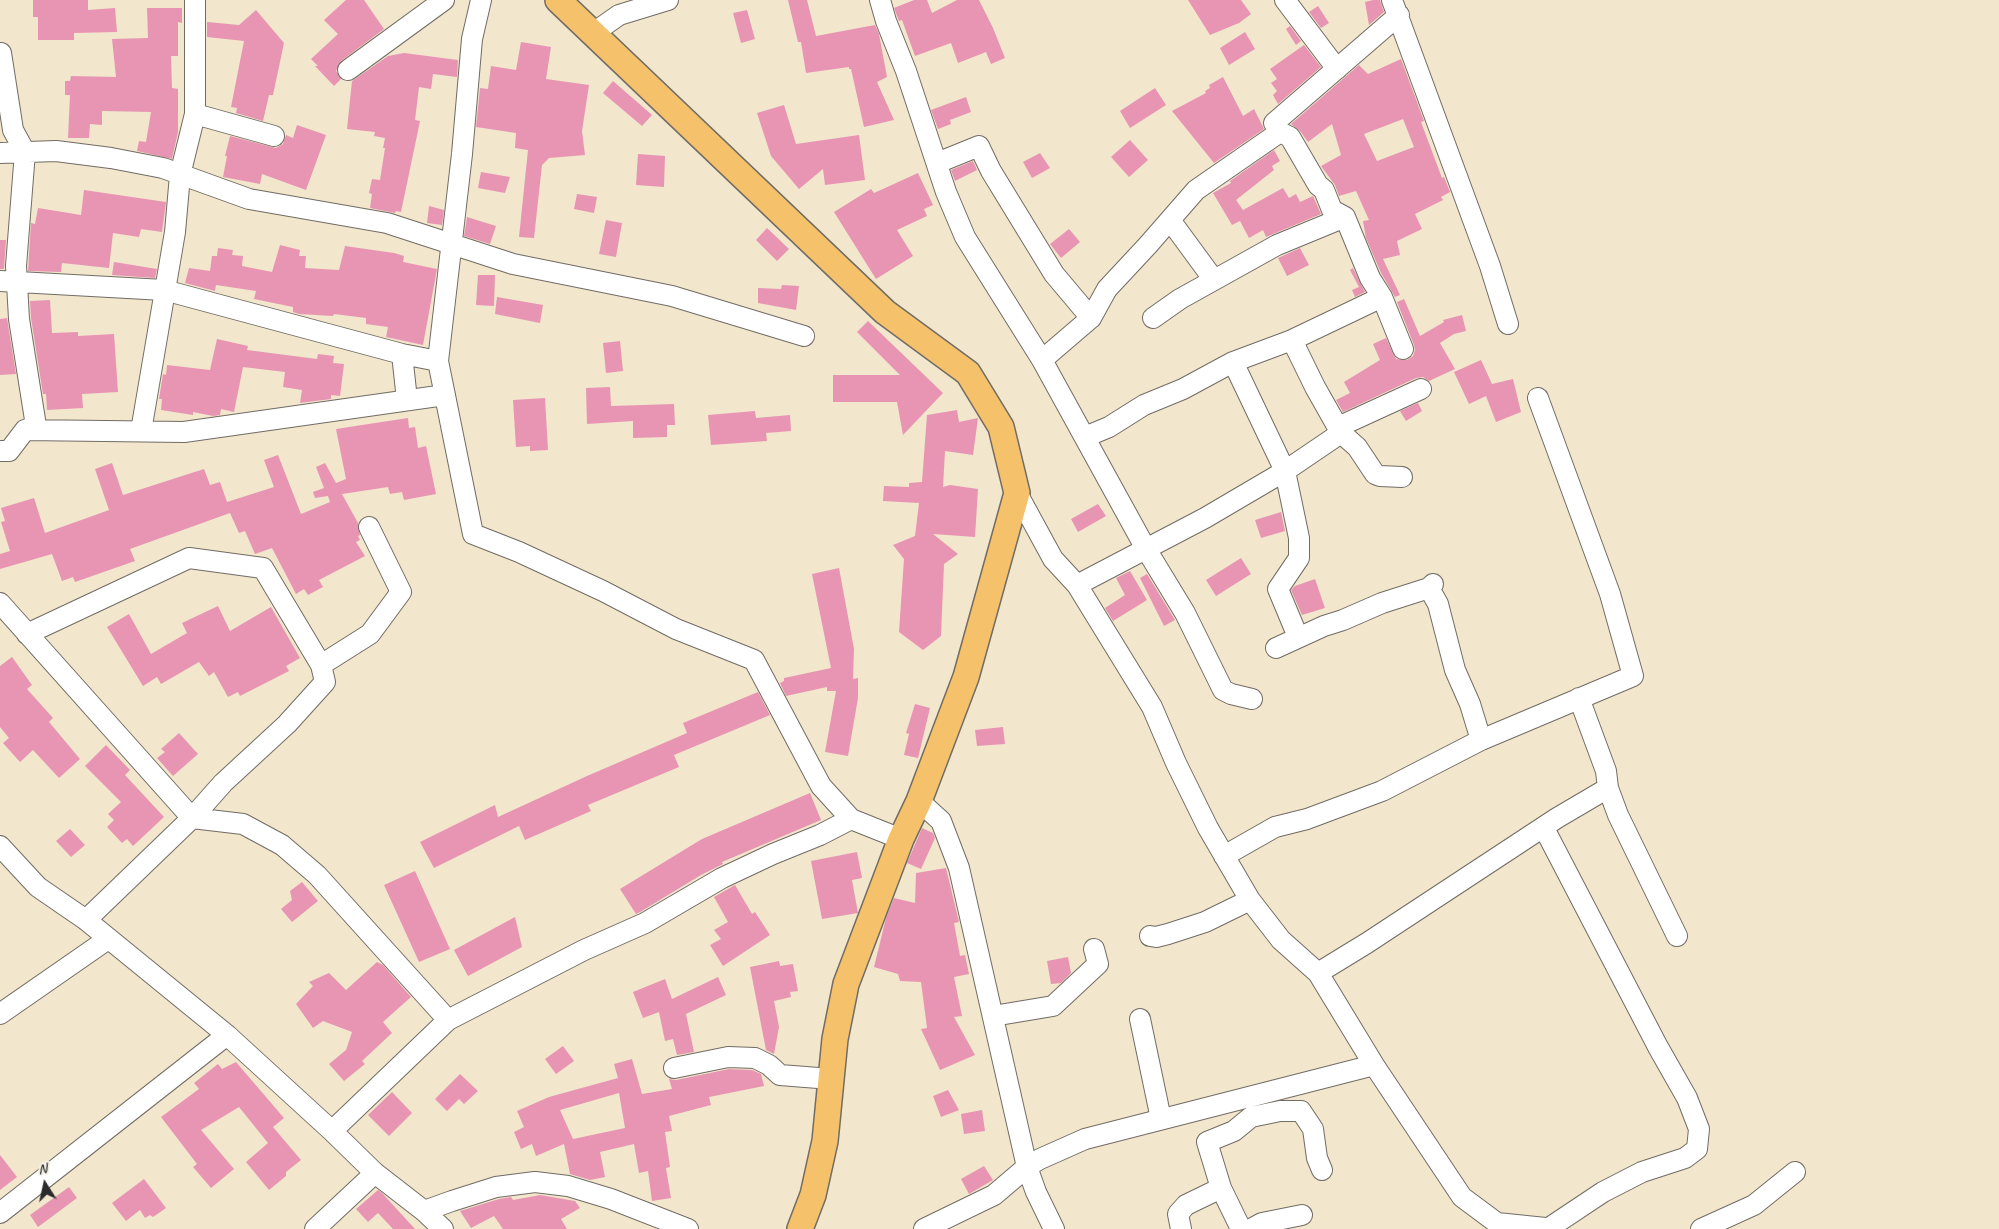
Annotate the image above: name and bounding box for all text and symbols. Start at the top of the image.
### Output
north arrow [20,1159,70,1209]
text: N [37,1160,48,1178]

